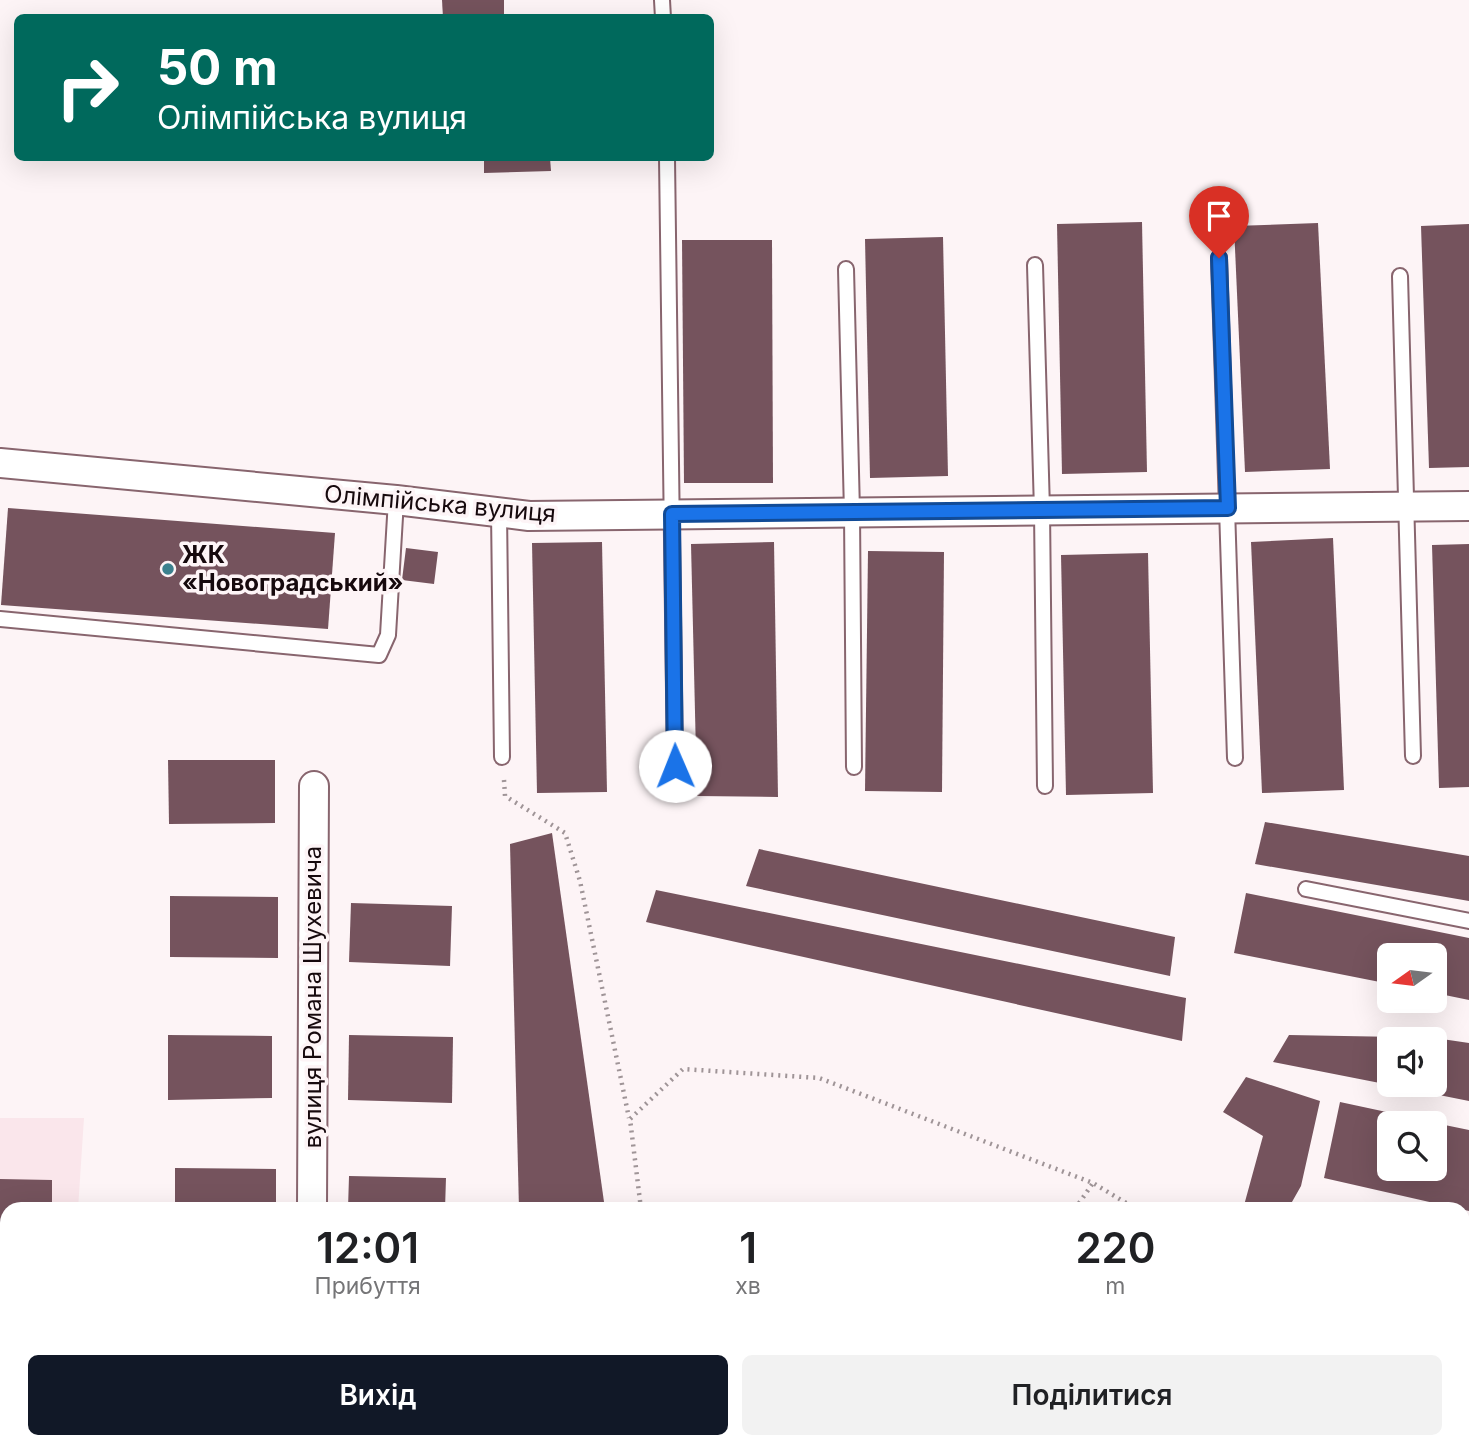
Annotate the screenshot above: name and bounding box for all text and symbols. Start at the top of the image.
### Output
text: 50 m [157,38,278,97]
icon: right [42,42,133,133]
text: Олімпійська вулиця [157,98,467,137]
pin [1189,186,1249,258]
icon: arrive [1200,197,1238,235]
street label: Олімпійська вулиця [323,479,557,528]
place label: ЖК «Новоградський» [182,540,403,597]
marker: ЖК «Новоградський» [160,561,176,577]
position arrow [638,729,712,803]
street label: вулиця Романа Шухевича [298,846,327,1148]
north arrow [1377,943,1447,1013]
map controls [1377,943,1447,1181]
button: sound [1377,1027,1447,1097]
button: search [1377,1111,1447,1181]
text: 12:01 [316,1222,419,1273]
text: 1 [739,1222,757,1273]
text: 220 [1075,1222,1155,1273]
text: Прибуття [315,1272,421,1300]
text: хв [735,1272,761,1300]
text: m [1105,1272,1126,1300]
button: Вихід [28,1355,728,1435]
button: Поділитися [742,1355,1442,1435]

